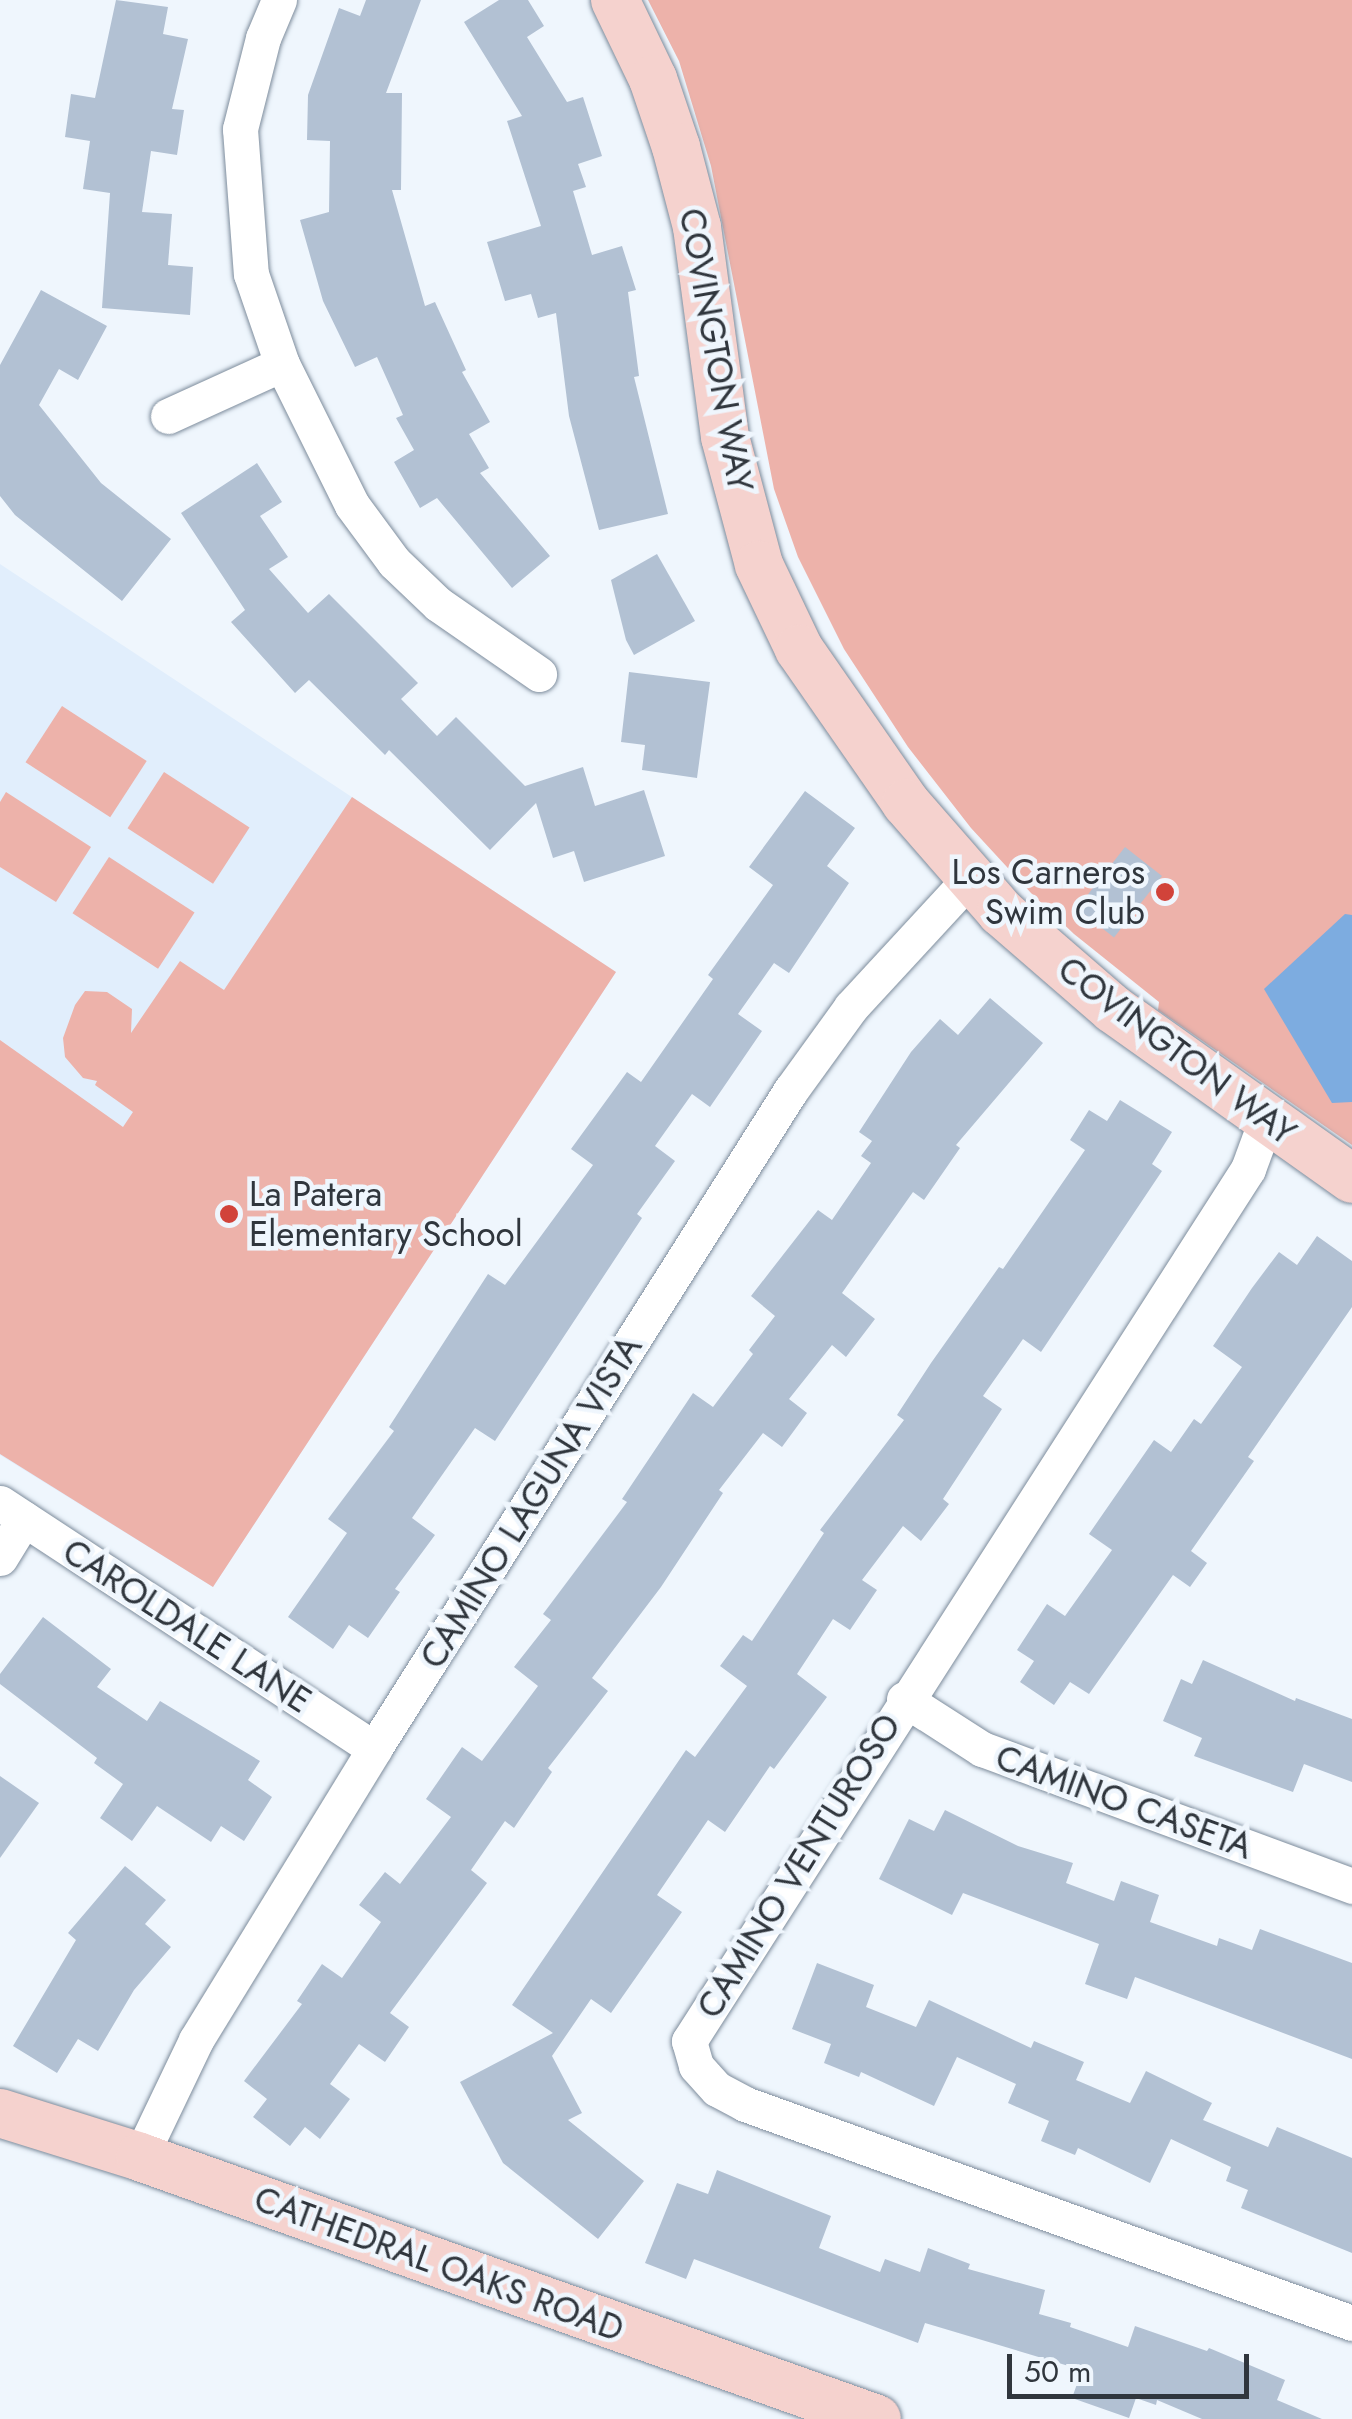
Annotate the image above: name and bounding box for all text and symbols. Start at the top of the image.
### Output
street label: COVINGTON WAY [670,205,762,495]
place label: Los Carneros Swim Club [952,851,1145,933]
marker: Los Carneros Swim Club [1154,881,1176,903]
street label: COVINGTON WAY [1050,948,1304,1154]
place label: La Patera Elementary School [249,1173,523,1255]
marker: La Patera Elementary School [218,1203,240,1225]
street label: CAMINO LAGUNA VISTA [411,1328,651,1676]
street label: CAROLDALE LANE [55,1530,319,1722]
street label: CAMINO VENTUROSO [688,1706,910,2026]
street label: CAMINO CASETA [990,1736,1258,1868]
street label: CATHEDRAL OAKS ROAD [249,2178,629,2350]
scale bar [1012,2334,1254,2396]
text: 50 m [1024,2350,1091,2393]

